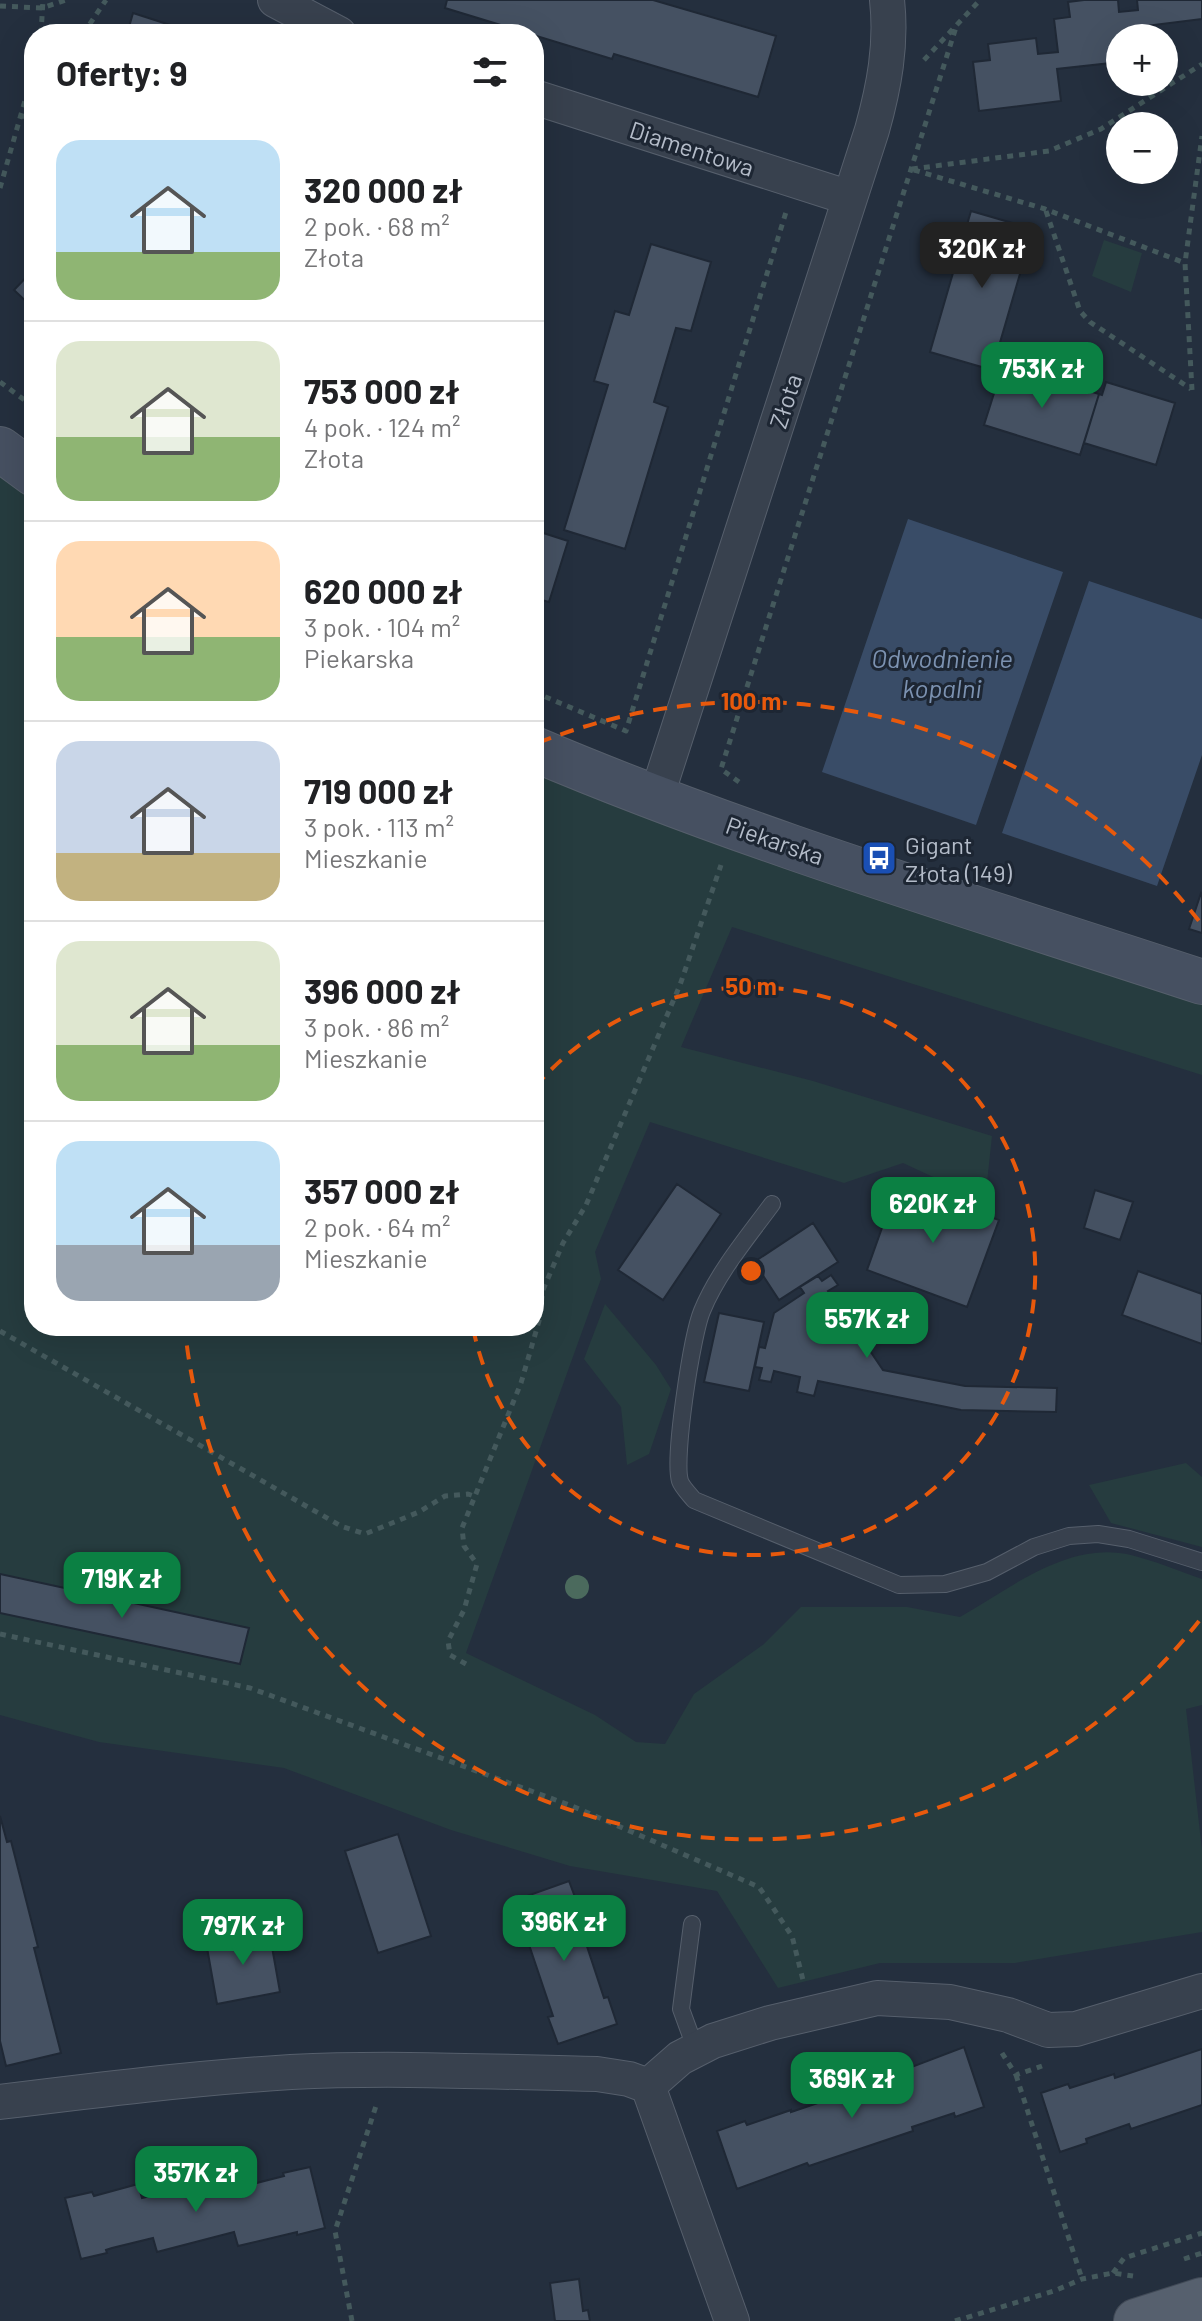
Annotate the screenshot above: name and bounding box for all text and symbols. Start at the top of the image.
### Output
map controls [1106,24,1178,184]
button: + [1106,24,1178,96]
icon: filters [468,50,512,94]
text: Oferty: 9 [56,52,188,93]
button: − [1106,112,1178,184]
street label: Diamentowa [626,114,758,182]
text: 320 000 zł [304,169,463,210]
icon: home [120,172,216,268]
text: 2 pok. · 68 m² [304,210,450,241]
pin: 320K zł [908,222,1056,290]
text: 320K zł [938,232,1026,263]
text: Złota [304,241,364,272]
pin: 753K zł [968,342,1116,410]
text: 753K zł [999,352,1085,383]
text: 753 000 zł [304,370,460,411]
street label: Złota [763,370,807,432]
icon: home [120,373,216,469]
text: 4 pok. · 124 m² [304,411,461,442]
text: Złota [304,442,364,473]
text: 620 000 zł [304,570,463,611]
icon: home [120,573,216,669]
text: 3 pok. · 104 m² [304,611,460,642]
text: Piekarska [304,642,414,673]
water label: Odwodnienie kopalni [871,642,1013,703]
text: 100 m [721,686,781,715]
text: 719 000 zł [304,770,453,811]
icon: home [120,773,216,869]
street label: Piekarska [722,810,828,870]
text: 3 pok. · 113 m² [304,811,454,842]
place label: Gigant Złota (149) [905,830,1013,887]
bus stop icon: Gigant Złota (149) [860,839,898,877]
text: Mieszkanie [304,842,428,873]
text: 396 000 zł [304,970,461,1011]
text: 50 m [725,971,777,1000]
icon: home [120,973,216,1069]
text: 3 pok. · 86 m² [304,1011,449,1042]
text: Mieszkanie [304,1042,428,1073]
text: 357 000 zł [304,1170,460,1211]
icon: home [120,1173,216,1269]
pin: 620K zł [859,1177,1007,1245]
text: 620K zł [889,1187,977,1218]
text: 2 pok. · 64 m² [304,1211,450,1242]
text: Mieszkanie [304,1242,428,1273]
centre of rings [737,1257,765,1285]
pin: 557K zł [793,1292,941,1360]
text: 557K zł [824,1302,910,1333]
pin: 719K zł [48,1552,196,1620]
text: 719K zł [82,1562,162,1593]
pin: 396K zł [490,1895,638,1963]
pin: 797K zł [169,1899,317,1967]
text: 396K zł [521,1905,607,1936]
text: 797K zł [201,1909,285,1940]
pin: 369K zł [778,2052,926,2120]
text: 369K zł [809,2062,895,2093]
pin: 357K zł [122,2146,270,2214]
text: 357K zł [153,2156,239,2187]

